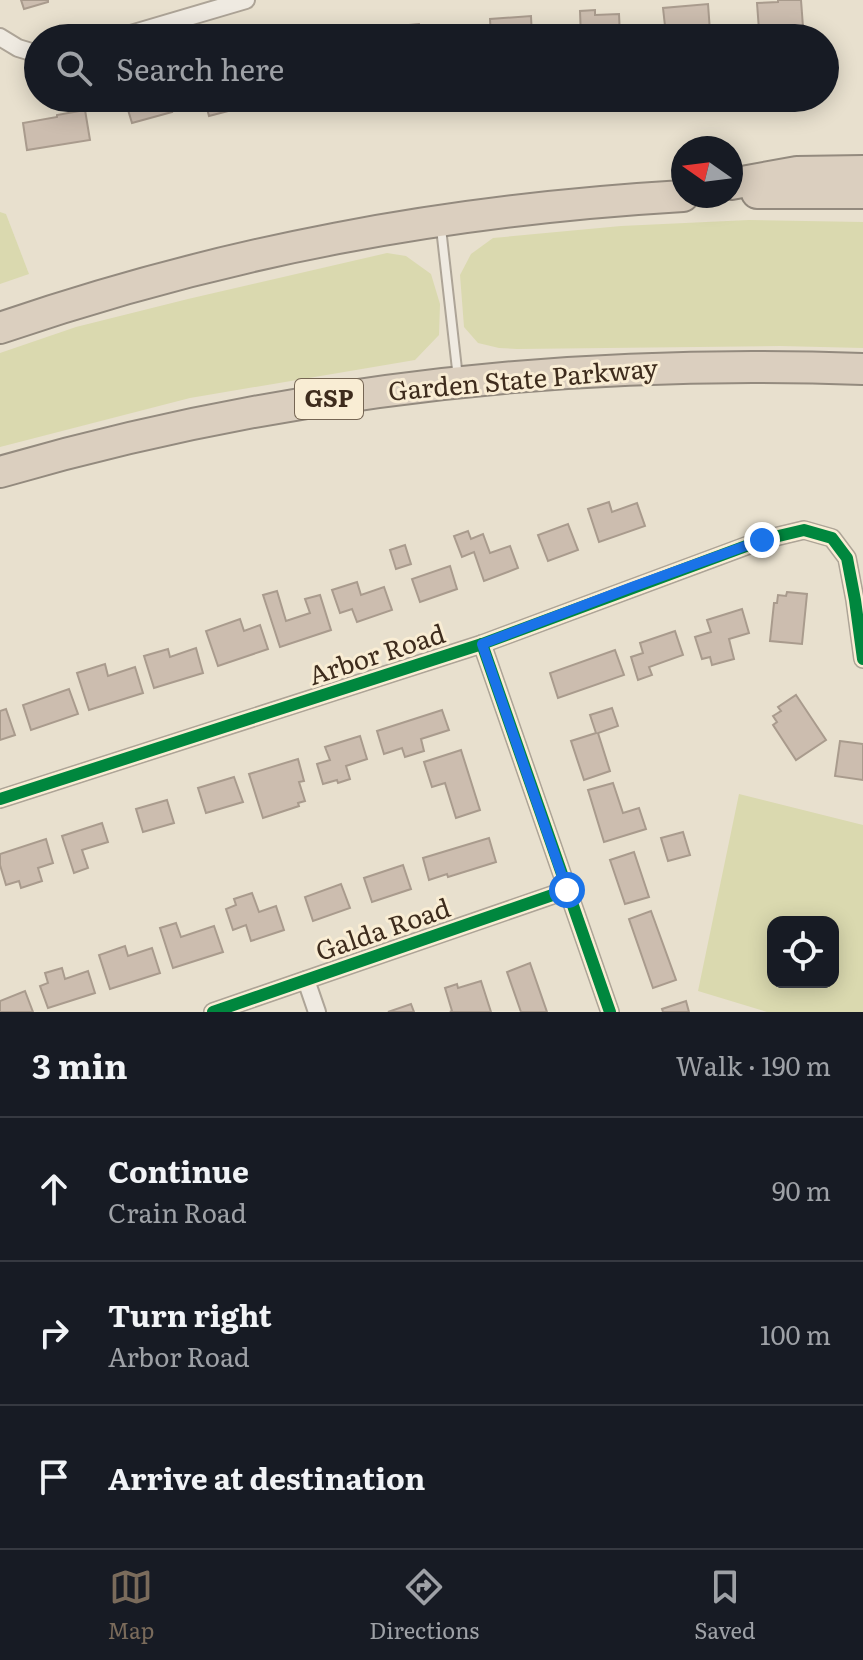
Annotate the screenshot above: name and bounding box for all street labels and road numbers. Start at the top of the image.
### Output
street label: Garden State Parkway [386,346,659,409]
road number: GSP [295,379,363,419]
street label: Arbor Road [303,612,450,693]
street label: Galda Road [310,886,455,969]

